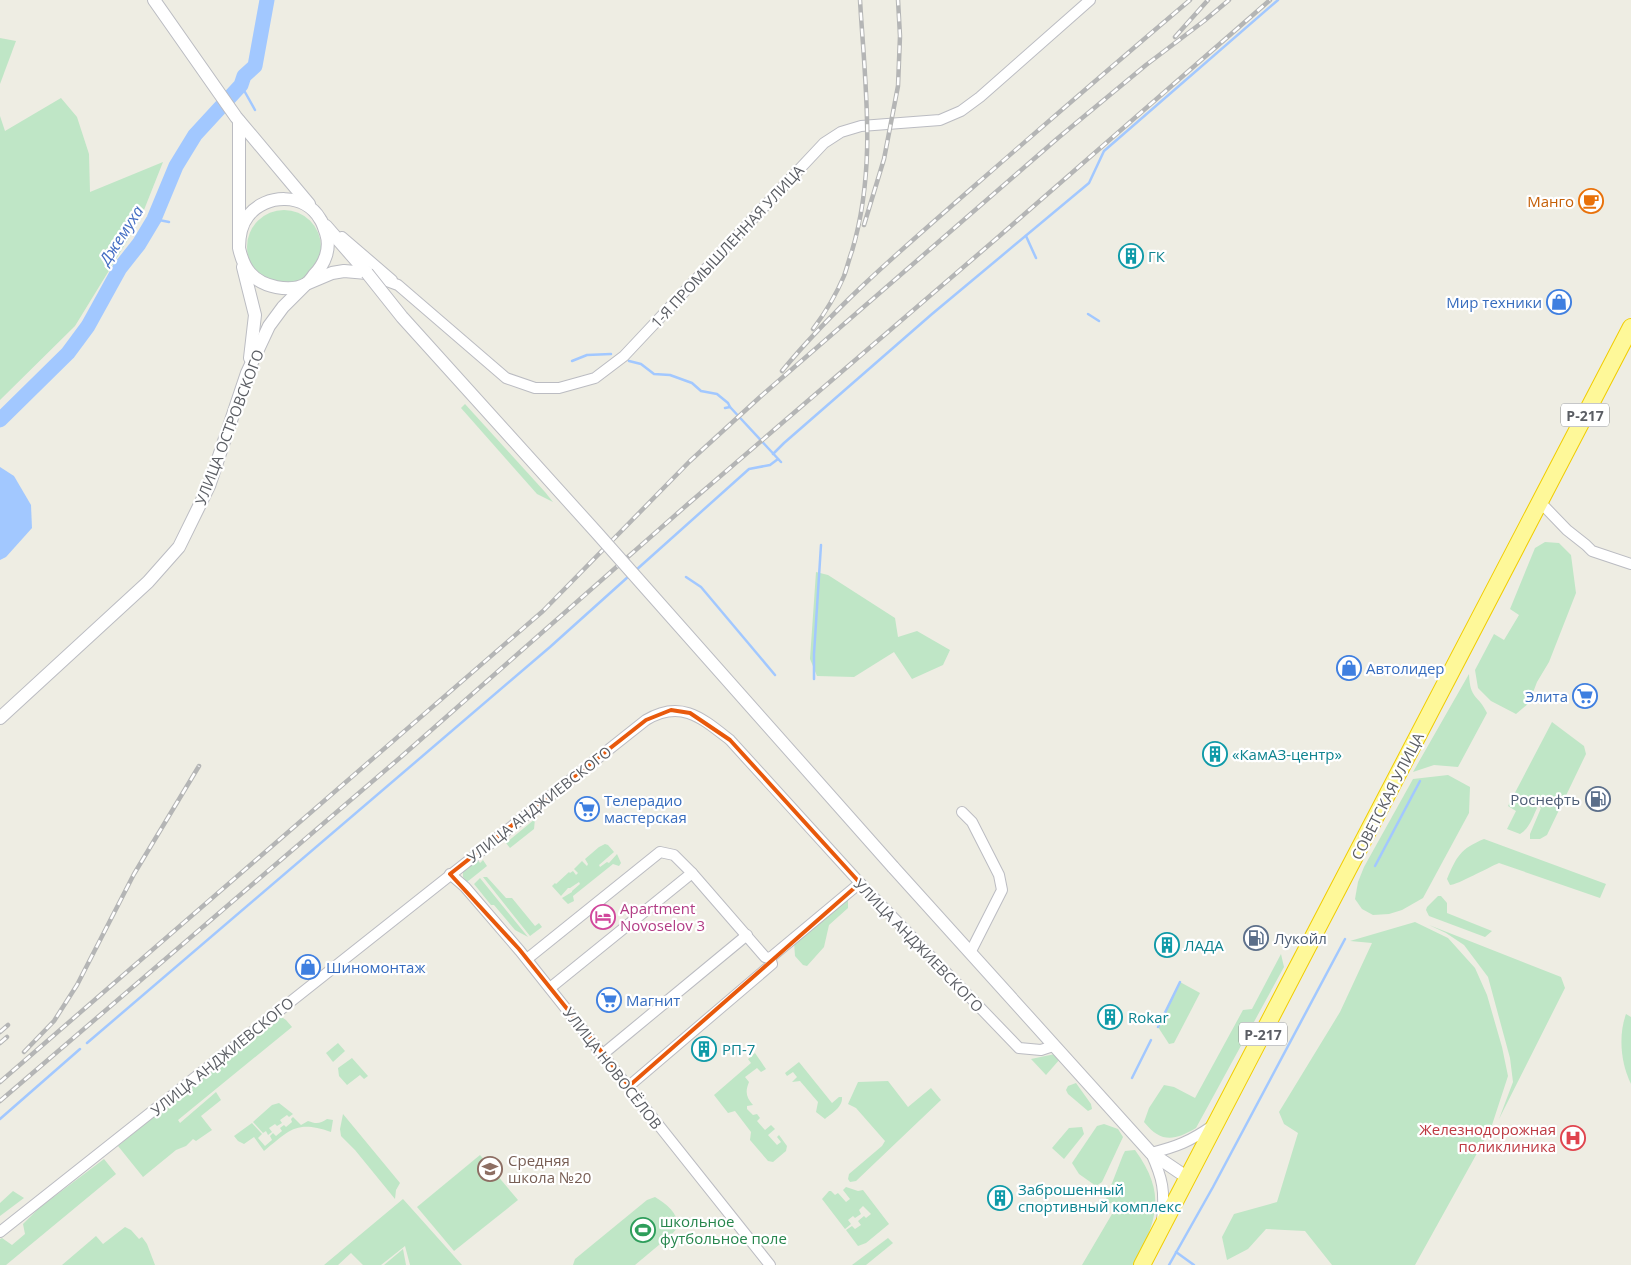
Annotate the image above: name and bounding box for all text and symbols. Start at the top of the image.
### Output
street label: 1-Я ПРОМЫШЛЕННАЯ УЛИЦА [646,160,808,332]
cafe icon: Манго [1578,188,1604,214]
place label: Манго [1527,191,1574,211]
water label: Джемуха [93,201,148,271]
building icon: ГК [1118,243,1144,269]
place label: ГК [1148,246,1166,266]
shop icon: Мир техники [1546,289,1572,315]
place label: Мир техники [1446,292,1542,312]
street label: УЛИЦА ОСТРОВСКОГО [190,346,268,508]
road number: Р-217 [1561,404,1609,426]
shop icon: Автолидер [1336,655,1362,681]
place label: Автолидер [1366,658,1445,678]
supermarket icon: Элита [1572,683,1598,709]
place label: Элита [1525,686,1568,706]
street label: СОВЕТСКАЯ УЛИЦА [1346,728,1428,863]
street label: УЛИЦА АНДЖИЕВСКОГО [463,741,615,867]
building icon: «КамАЗ-центр» [1202,741,1228,767]
place label: «КамАЗ-центр» [1232,744,1342,764]
fuel station icon: Роснефть [1585,786,1611,812]
place label: Роснефть [1510,789,1580,809]
place label: Телерадио мастерская [604,790,687,827]
supermarket icon: Телерадио мастерская [574,796,600,822]
street label: УЛИЦА АНДЖИЕВСКОГО [850,874,988,1016]
place label: Apartment Novoselov 3 [620,898,705,935]
hotel icon: Apartment Novoselov 3 [590,904,616,930]
fuel station icon: Лукойл [1243,925,1269,951]
place label: Лукойл [1274,928,1327,948]
building icon: ЛАДА [1154,932,1180,958]
place label: ЛАДА [1184,935,1224,955]
shop icon: Шиномонтаж [295,954,321,980]
place label: Шиномонтаж [326,957,425,977]
supermarket icon: Магнит [596,987,622,1013]
place label: Магнит [626,990,680,1010]
street label: УЛИЦА АНДЖИЕВСКОГО [146,992,298,1120]
street label: УЛИЦА НОВОСЁЛОВ [559,1003,667,1133]
building icon: Rokar [1097,1004,1123,1030]
place label: Rokar [1128,1007,1169,1027]
road number: Р-217 [1239,1022,1287,1046]
building icon: РП-7 [691,1036,717,1062]
place label: РП-7 [722,1039,755,1059]
place label: Железнодорожная поликлиника [1419,1119,1556,1156]
hospital icon: Железнодорожная поликлиника [1560,1125,1586,1151]
place label: Средняя школа №20 [508,1150,591,1187]
school or university icon: Средняя школа №20 [477,1156,503,1182]
place label: Заброшенный спортивный комплекс [1018,1179,1181,1216]
building icon: Заброшенный спортивный комплекс [987,1185,1013,1211]
place label: школьное футбольное поле [660,1211,787,1248]
sports icon: школьное футбольное поле [630,1217,656,1243]

